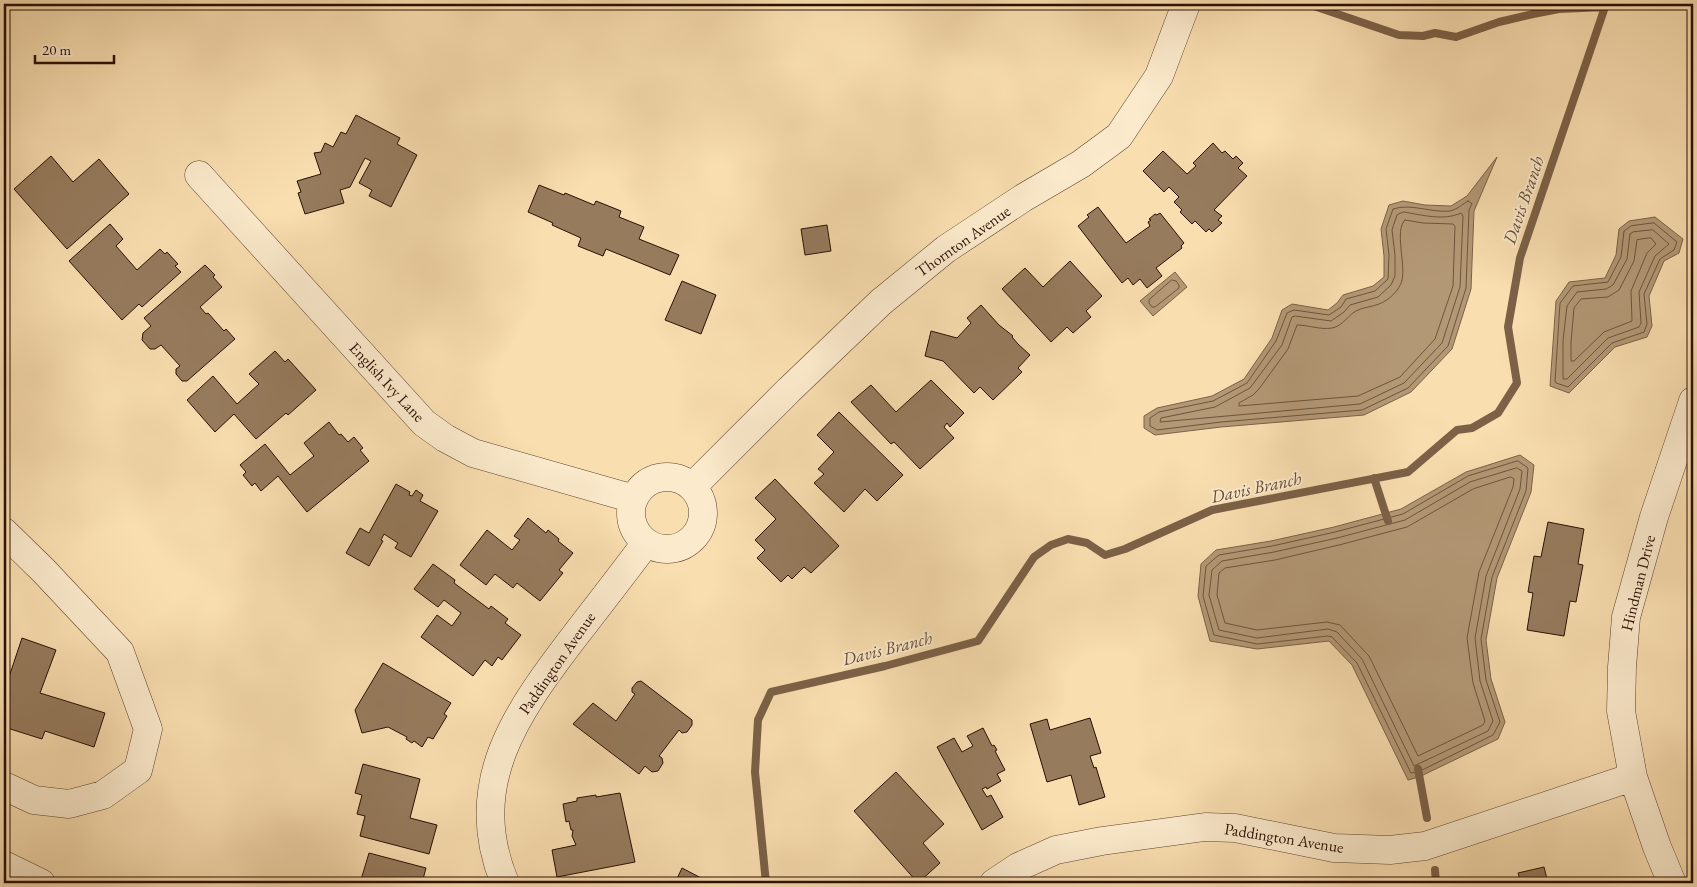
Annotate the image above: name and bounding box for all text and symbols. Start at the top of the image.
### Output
scale bar [35,32,114,64]
text: 20 m [42,40,71,59]
water label: Davis Branch [1497,153,1549,248]
street label: Thornton Avenue [911,201,1015,281]
street label: English Ivy Lane [345,338,429,426]
water label: Davis Branch [1208,466,1304,508]
street label: Hindman Drive [1616,533,1660,633]
street label: Paddington Avenue [514,608,600,718]
water label: Davis Branch [839,626,935,671]
street label: Paddington Avenue [1223,818,1345,858]

